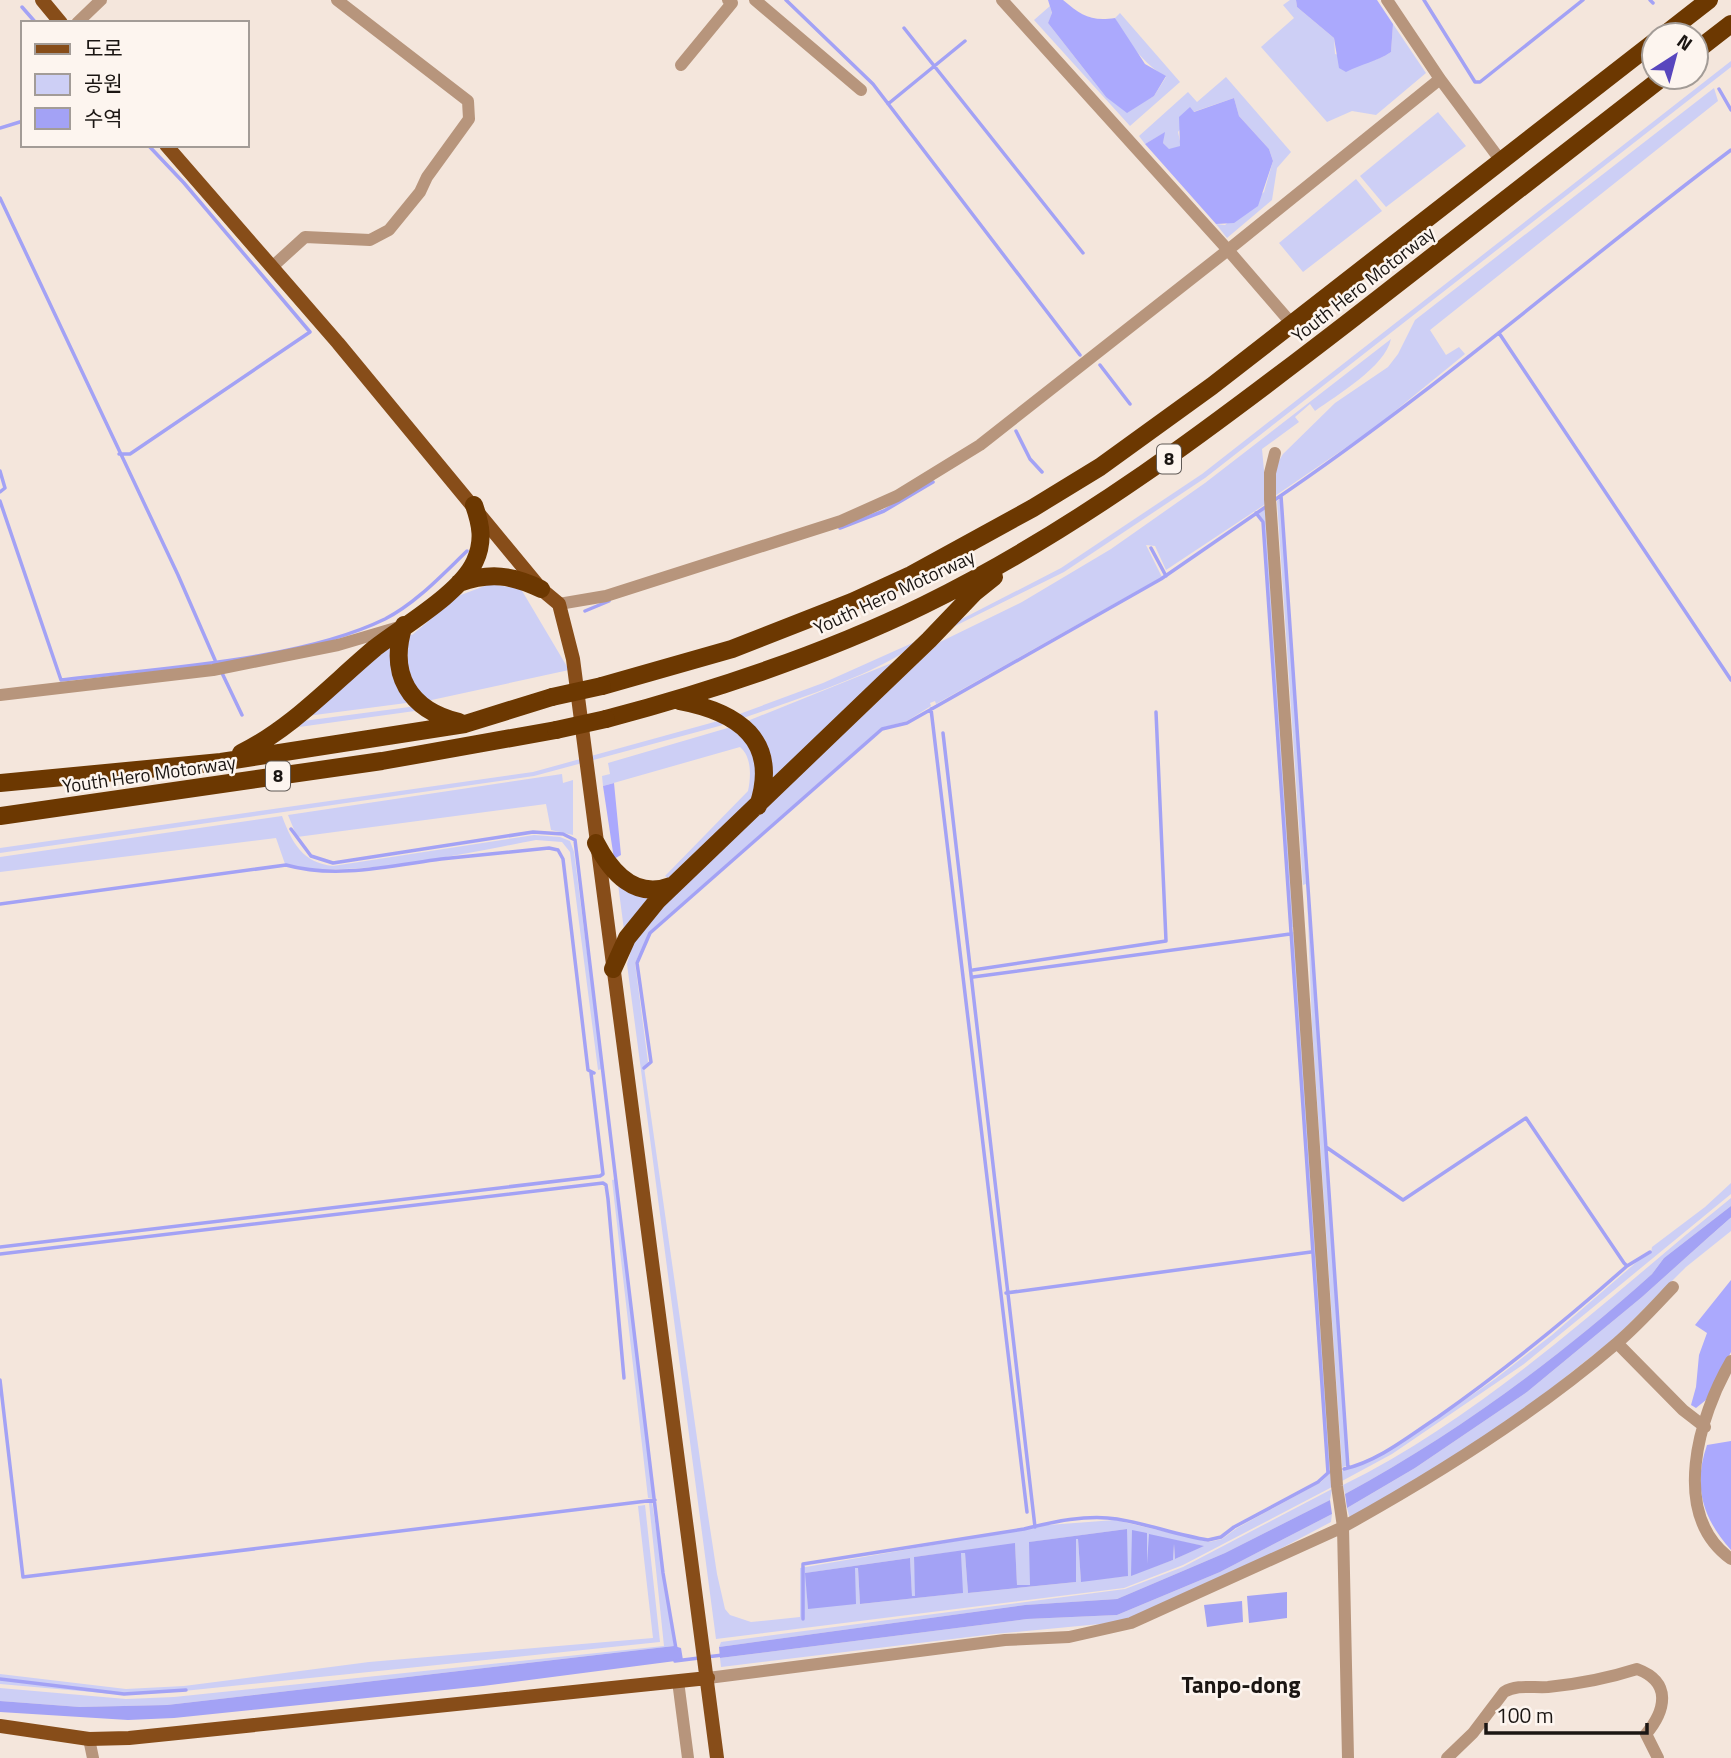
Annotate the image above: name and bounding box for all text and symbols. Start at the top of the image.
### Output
legend [21,21,248,147]
north arrow [1640,21,1710,91]
text: N [1671,26,1699,57]
text: 도로 [84,32,123,64]
text: 공원 [84,67,123,99]
text: 수역 [84,102,123,134]
street label: Youth Hero Motorway [1285,218,1441,349]
road number: 8 [1157,444,1181,474]
street label: Youth Hero Motorway [808,541,979,642]
street label: Youth Hero Motorway [60,747,238,800]
road number: 8 [266,762,290,790]
district label: Tanpo-dong [1182,1667,1300,1702]
scale bar [1486,1692,1647,1736]
text: 100 m [1496,1699,1553,1731]

